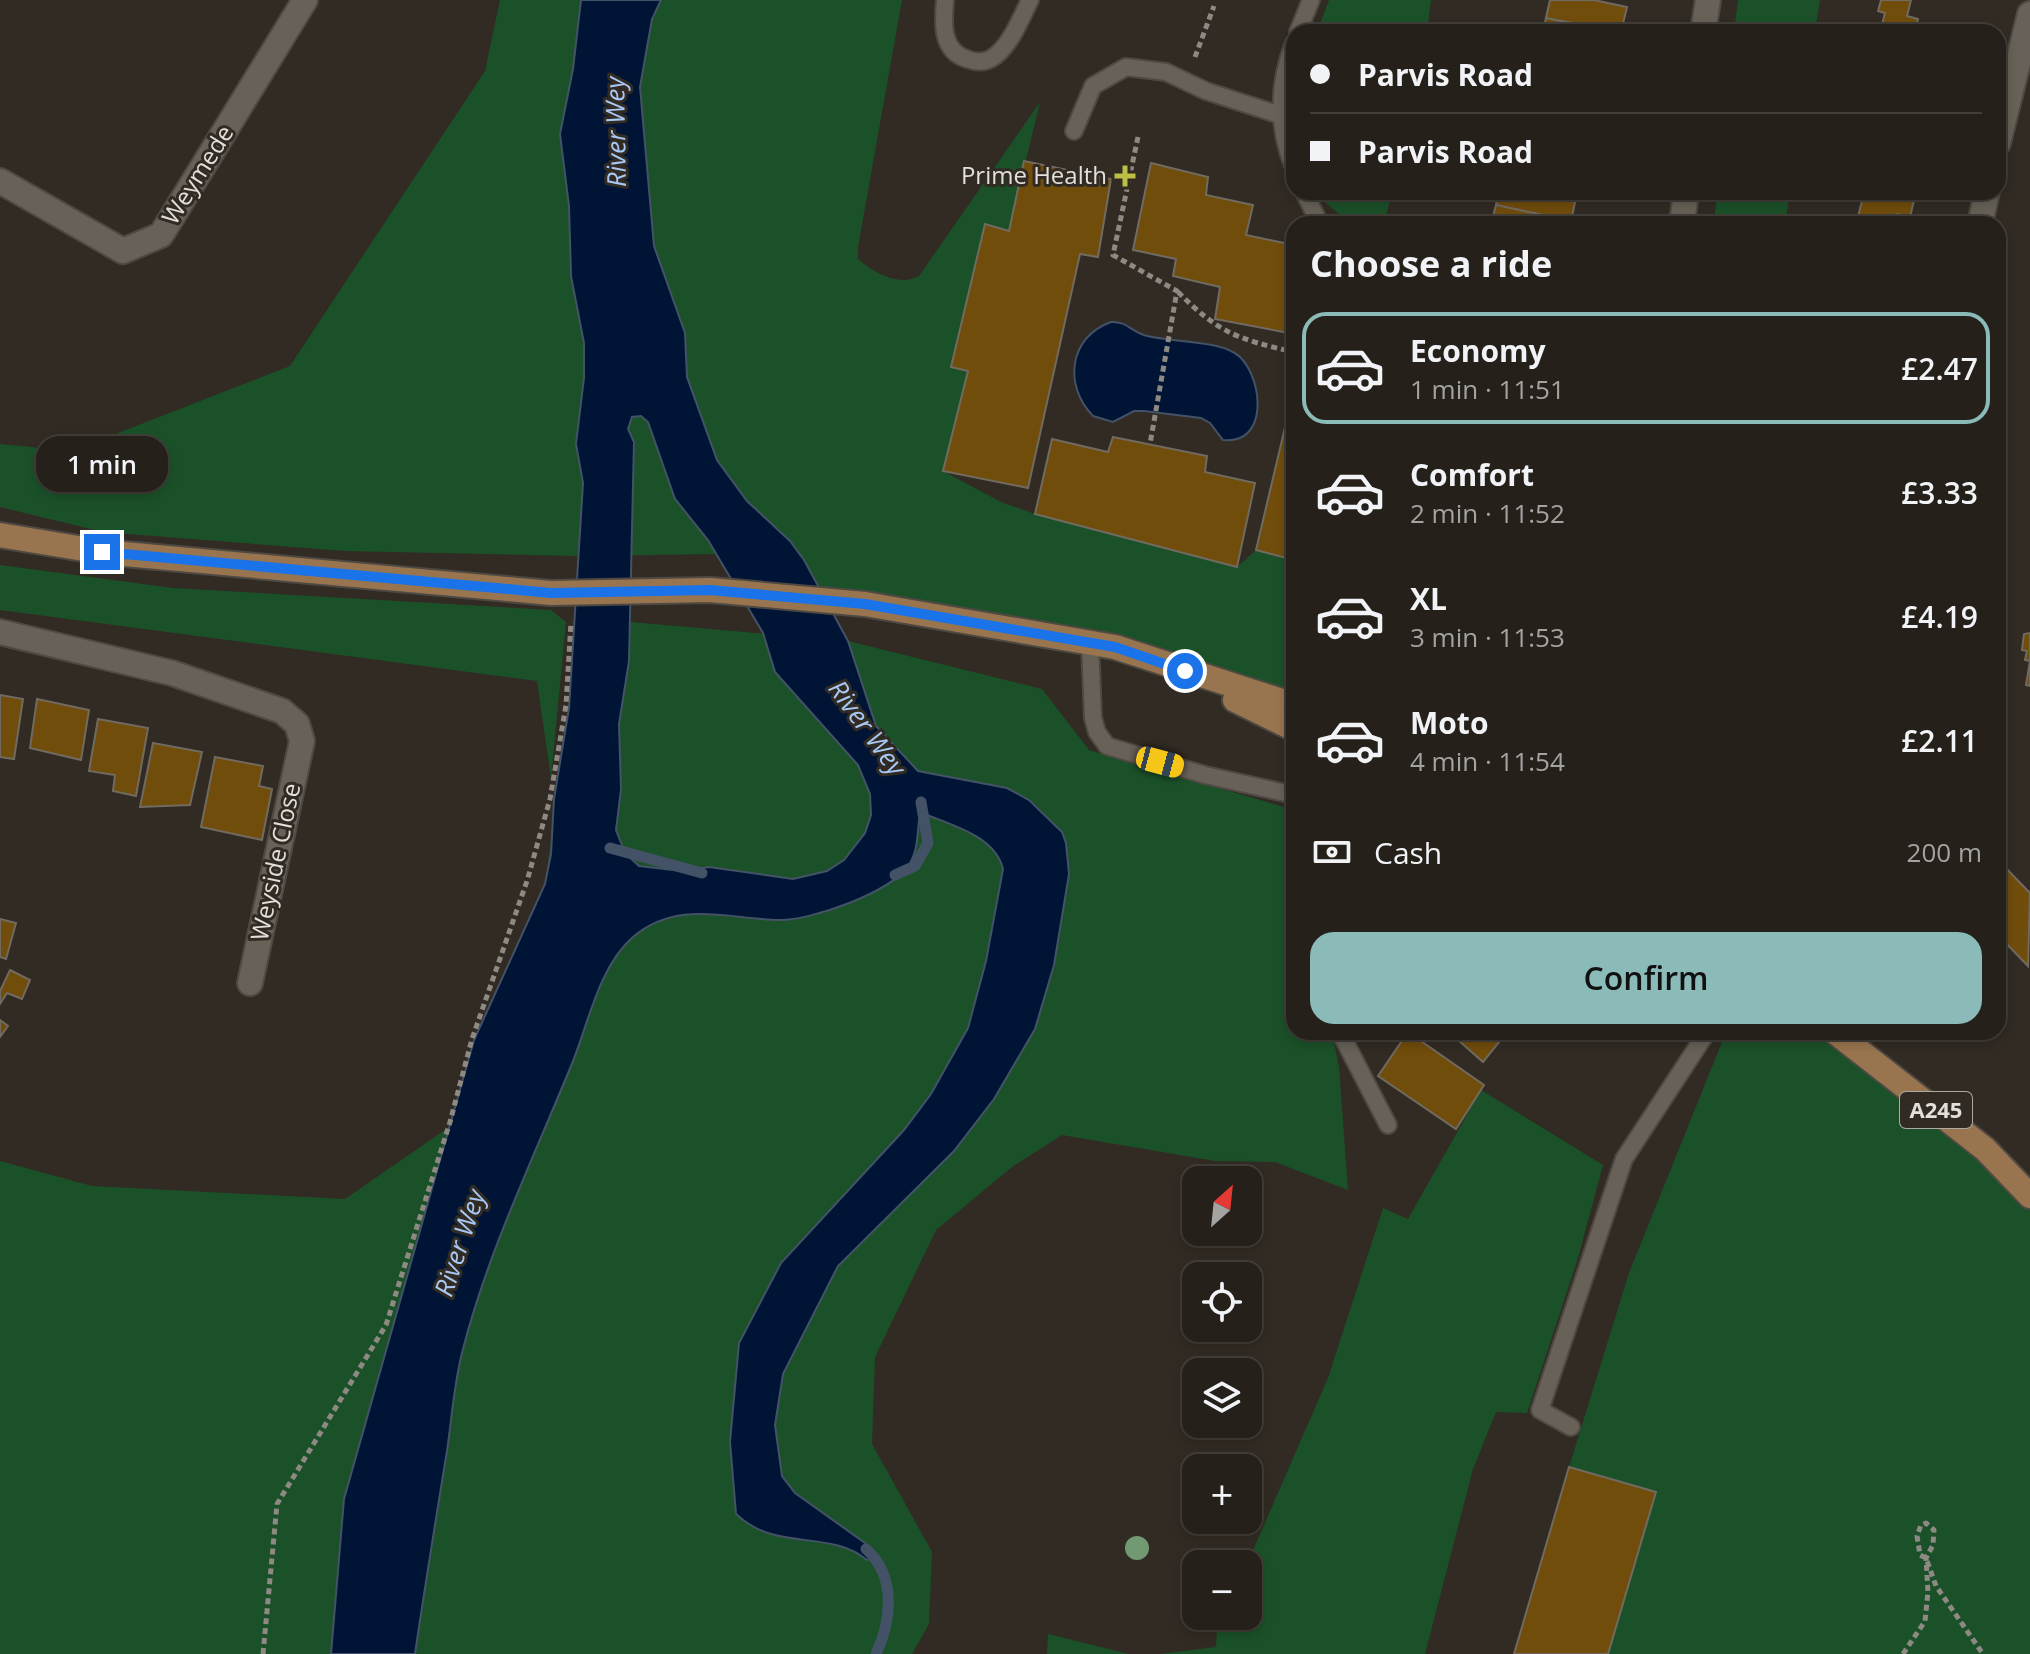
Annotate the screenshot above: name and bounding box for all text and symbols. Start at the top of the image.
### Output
text: Parvis Road [1358,54,1533,95]
water label: River Wey [596,74,634,188]
street label: Weymede [153,118,240,230]
text: Parvis Road [1358,131,1533,172]
place label: Prime Health [961,158,1107,191]
marker: Prime Health [1114,165,1136,187]
text: Choose a ride [1310,239,1552,288]
text: Economy [1410,330,1546,371]
icon: car [1314,332,1386,404]
text: £2.47 [1901,348,1978,389]
text: 1 min · 11:51 [1410,371,1565,407]
callout: 1 min [36,436,168,492]
text: 1 min [67,446,137,482]
text: Comfort [1410,454,1534,495]
icon: car [1314,456,1386,528]
text: £3.33 [1901,472,1978,513]
text: 2 min · 11:52 [1410,495,1565,531]
route end [84,534,120,570]
text: XL [1410,578,1447,619]
icon: car [1314,580,1386,652]
text: £4.19 [1901,596,1978,637]
text: 3 min · 11:53 [1410,619,1565,655]
route start [1167,653,1203,689]
water label: River Wey [821,672,916,784]
text: Moto [1410,702,1488,743]
icon: car [1314,704,1386,776]
text: £2.11 [1901,720,1978,761]
text: 4 min · 11:54 [1410,743,1565,779]
car [1134,744,1186,780]
street label: Weyside Close [242,780,307,943]
icon: cash [1310,830,1354,874]
text: Cash [1374,832,1442,873]
text: 200 m [1907,834,1982,870]
button: Confirm [1310,932,1982,1024]
road number: A245 [1900,1092,1972,1128]
north arrow [1182,1166,1262,1246]
map controls [1182,1166,1262,1630]
water label: River Wey [425,1183,494,1301]
button: locate [1182,1262,1262,1342]
button: layers [1182,1358,1262,1438]
button: + [1182,1454,1262,1534]
button: − [1182,1550,1262,1630]

